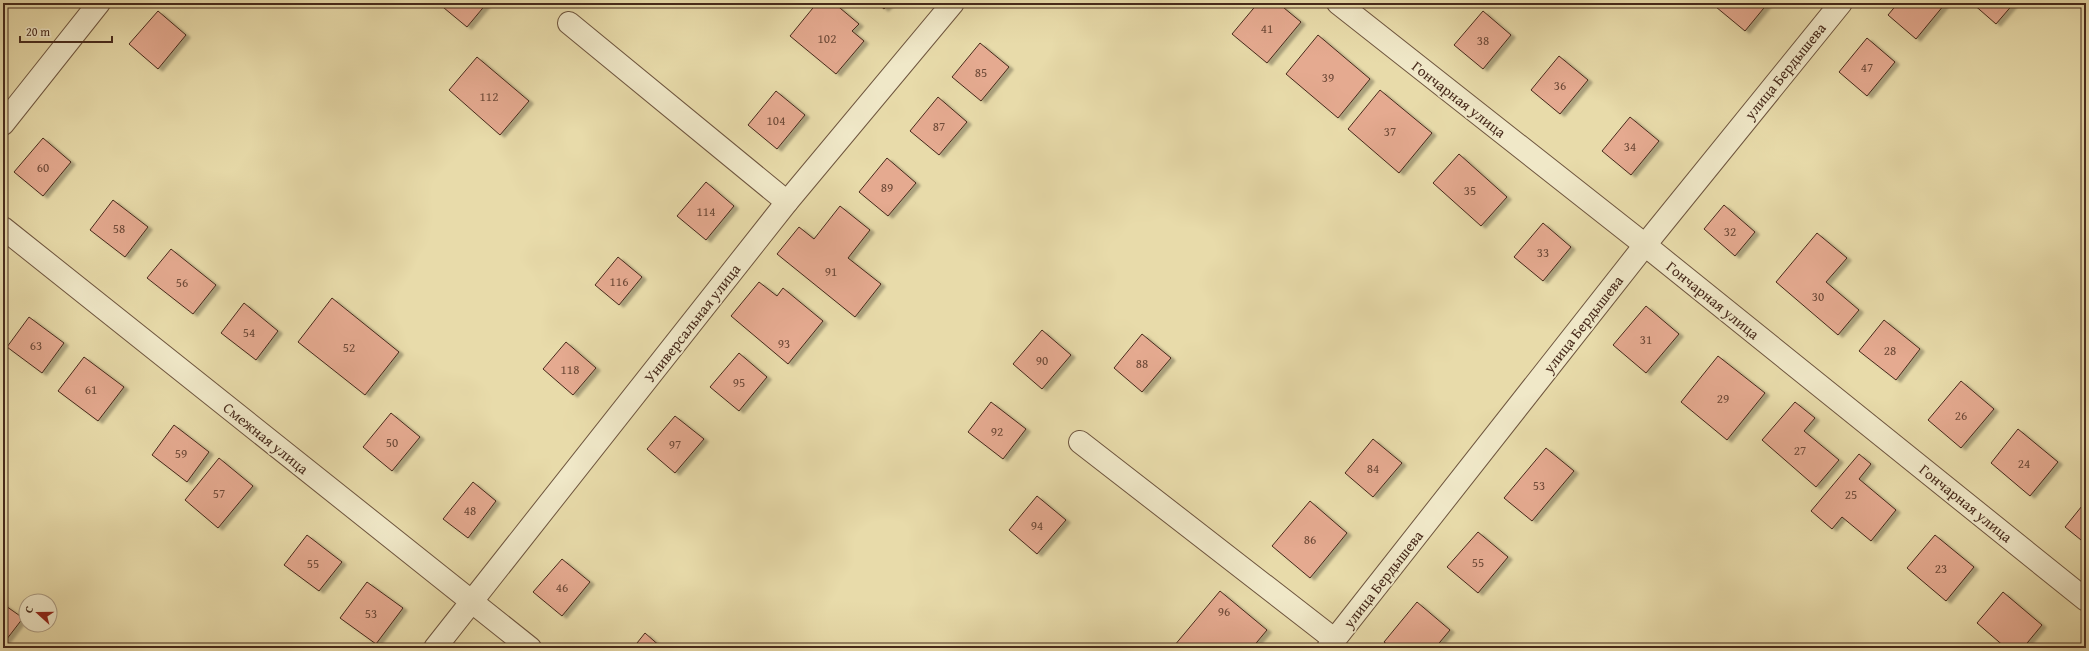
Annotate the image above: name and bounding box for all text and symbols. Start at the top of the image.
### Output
scale bar [20,18,112,44]
street label: улица Бердышева [1739,18,1831,125]
house number: 41 [1261,19,1273,38]
text: 20 m [26,23,50,40]
house number: 102 [818,29,836,48]
house number: 38 [1477,31,1489,50]
street label: Гончарная улица [1408,56,1511,143]
house number: 47 [1861,58,1873,77]
house number: 85 [975,63,987,82]
house number: 39 [1322,68,1334,87]
house number: 36 [1554,76,1566,95]
house number: 112 [480,87,498,106]
house number: 104 [767,111,785,130]
house number: 87 [933,117,945,136]
house number: 37 [1384,122,1396,141]
house number: 34 [1624,137,1636,156]
house number: 60 [37,158,49,177]
house number: 89 [881,178,893,197]
house number: 35 [1464,181,1476,200]
house number: 114 [697,202,715,221]
house number: 58 [113,219,125,238]
house number: 32 [1724,222,1736,241]
house number: 33 [1537,243,1549,262]
street label: Гончарная улица [1662,256,1765,345]
street label: Универсальная улица [639,259,746,387]
house number: 91 [825,262,837,281]
street label: улица Бердышева [1537,270,1628,378]
house number: 116 [610,272,628,291]
house number: 56 [176,273,188,292]
house number: 30 [1812,287,1824,306]
house number: 54 [243,323,255,342]
house number: 31 [1640,330,1652,349]
house number: 93 [778,334,790,353]
house number: 63 [30,336,42,355]
house number: 52 [343,338,355,357]
house number: 28 [1884,341,1896,360]
house number: 90 [1036,351,1048,370]
house number: 88 [1136,354,1148,373]
house number: 118 [561,360,579,379]
house number: 95 [733,373,745,392]
house number: 61 [85,380,97,399]
house number: 29 [1717,389,1729,408]
street label: Смежная улица [219,397,314,479]
house number: 26 [1955,406,1967,425]
house number: 92 [991,422,1003,441]
house number: 50 [386,433,398,452]
house number: 97 [669,435,681,454]
house number: 27 [1794,441,1806,460]
house number: 59 [175,444,187,463]
house number: 24 [2018,454,2030,473]
house number: 84 [1367,459,1379,478]
street label: Гончарная улица [1915,459,2018,548]
house number: 53 [1533,476,1545,495]
house number: 57 [213,484,225,503]
house number: 25 [1845,485,1857,504]
house number: 48 [464,501,476,520]
house number: 94 [1031,516,1043,535]
street label: улица Бердышева [1337,525,1428,633]
house number: 86 [1304,530,1316,549]
house number: 55 [1472,553,1484,572]
house number: 55 [307,554,319,573]
house number: 23 [1935,559,1947,578]
house number: 46 [556,578,568,597]
north arrow [18,593,58,633]
house number: 96 [1218,602,1230,621]
text: С [20,604,37,615]
house number: 53 [365,604,377,623]

